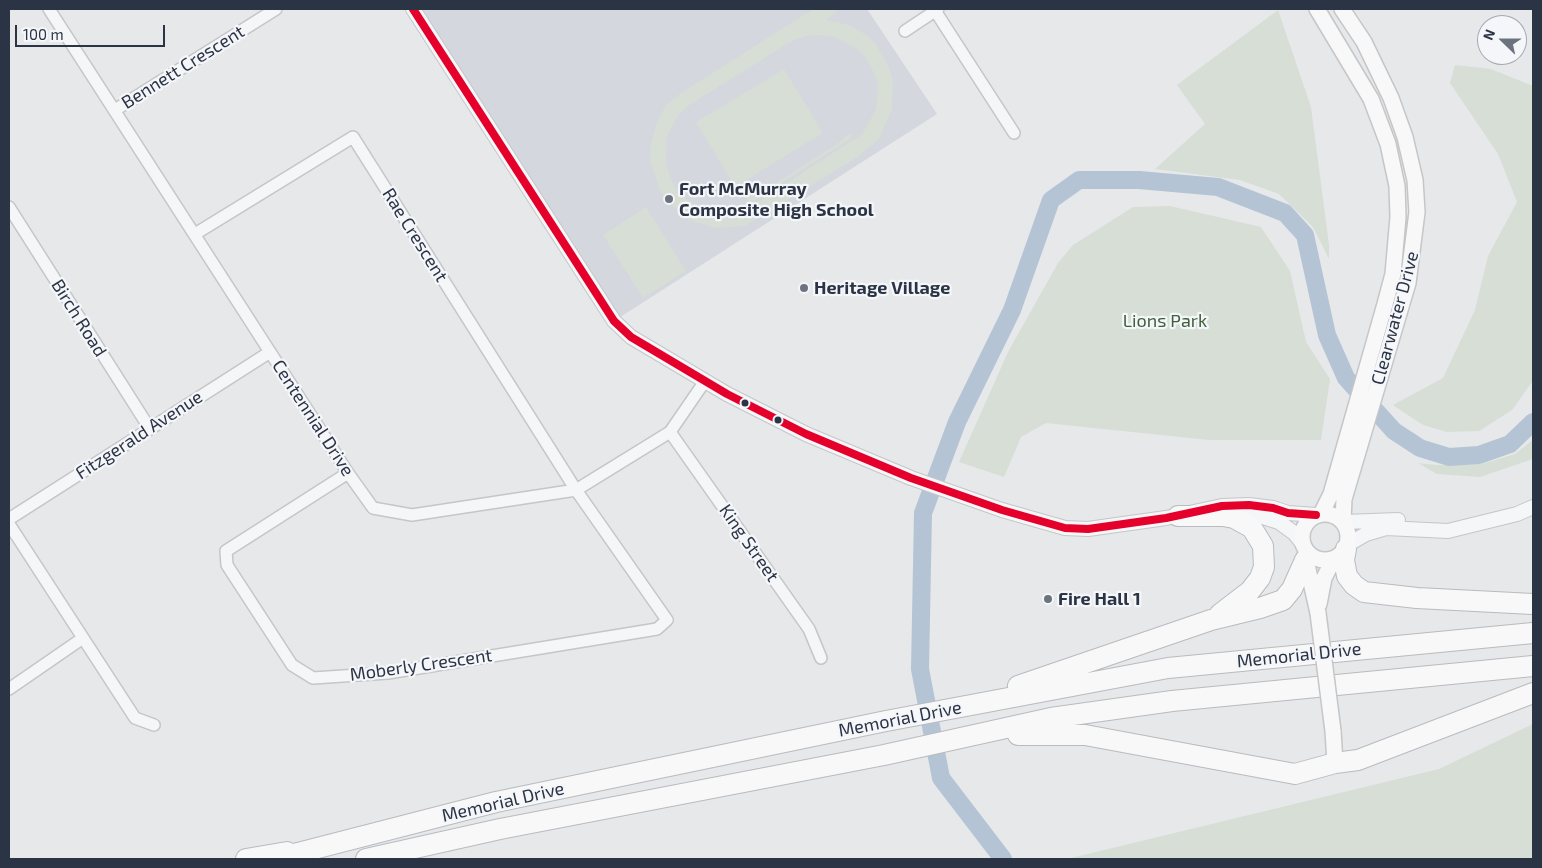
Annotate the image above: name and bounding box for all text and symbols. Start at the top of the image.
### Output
scale bar [18,15,168,47]
north arrow [1477,15,1527,65]
street label: Bennett Crescent [118,21,248,113]
text: 100 m [23,25,64,43]
text: N [1479,27,1498,42]
place label: Fort McMurray Composite High School [679,178,874,220]
street label: Rae Crescent [378,184,452,286]
marker: Fort McMurray Composite High School [663,193,675,205]
street label: Clearwater Drive [1367,249,1423,387]
street label: Birch Road [47,275,111,361]
place label: Heritage Village [814,277,950,299]
marker: Heritage Village [798,282,810,294]
park label: Lions Park [1123,310,1207,332]
street label: Centennial Drive [267,356,359,480]
street label: Fitzgerald Avenue [72,386,206,484]
unlabelled marker [740,398,750,408]
unlabelled marker [773,415,783,425]
street label: King Street [714,500,784,586]
place label: Fire Hall 1 [1058,588,1141,610]
marker: Fire Hall 1 [1042,593,1054,605]
street label: Memorial Drive [1236,638,1362,672]
street label: Moberly Crescent [349,644,493,686]
street label: Memorial Drive [837,696,963,742]
street label: Memorial Drive [440,777,566,827]

